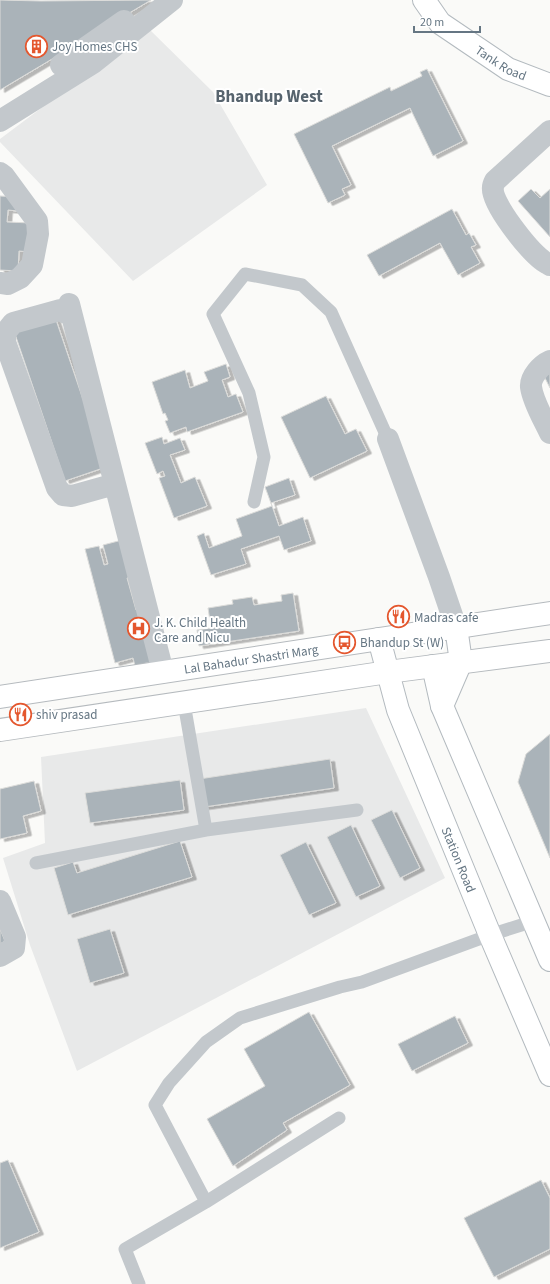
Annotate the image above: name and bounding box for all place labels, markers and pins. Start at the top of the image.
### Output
building icon: Joy Homes CHS [24,33,50,59]
place label: Joy Homes CHS [52,38,138,56]
restaurant icon: Madras cafe [386,604,412,630]
place label: Madras cafe [414,609,478,627]
place label: J. K. Child Health Care and Nicu [154,614,246,647]
hospital icon: J. K. Child Health Care and Nicu [126,616,152,642]
bus stop icon: Bhandup St (W) [331,629,357,655]
place label: Bhandup St (W) [360,634,444,652]
restaurant icon: shiv prasad [7,701,33,727]
place label: shiv prasad [36,706,98,724]

